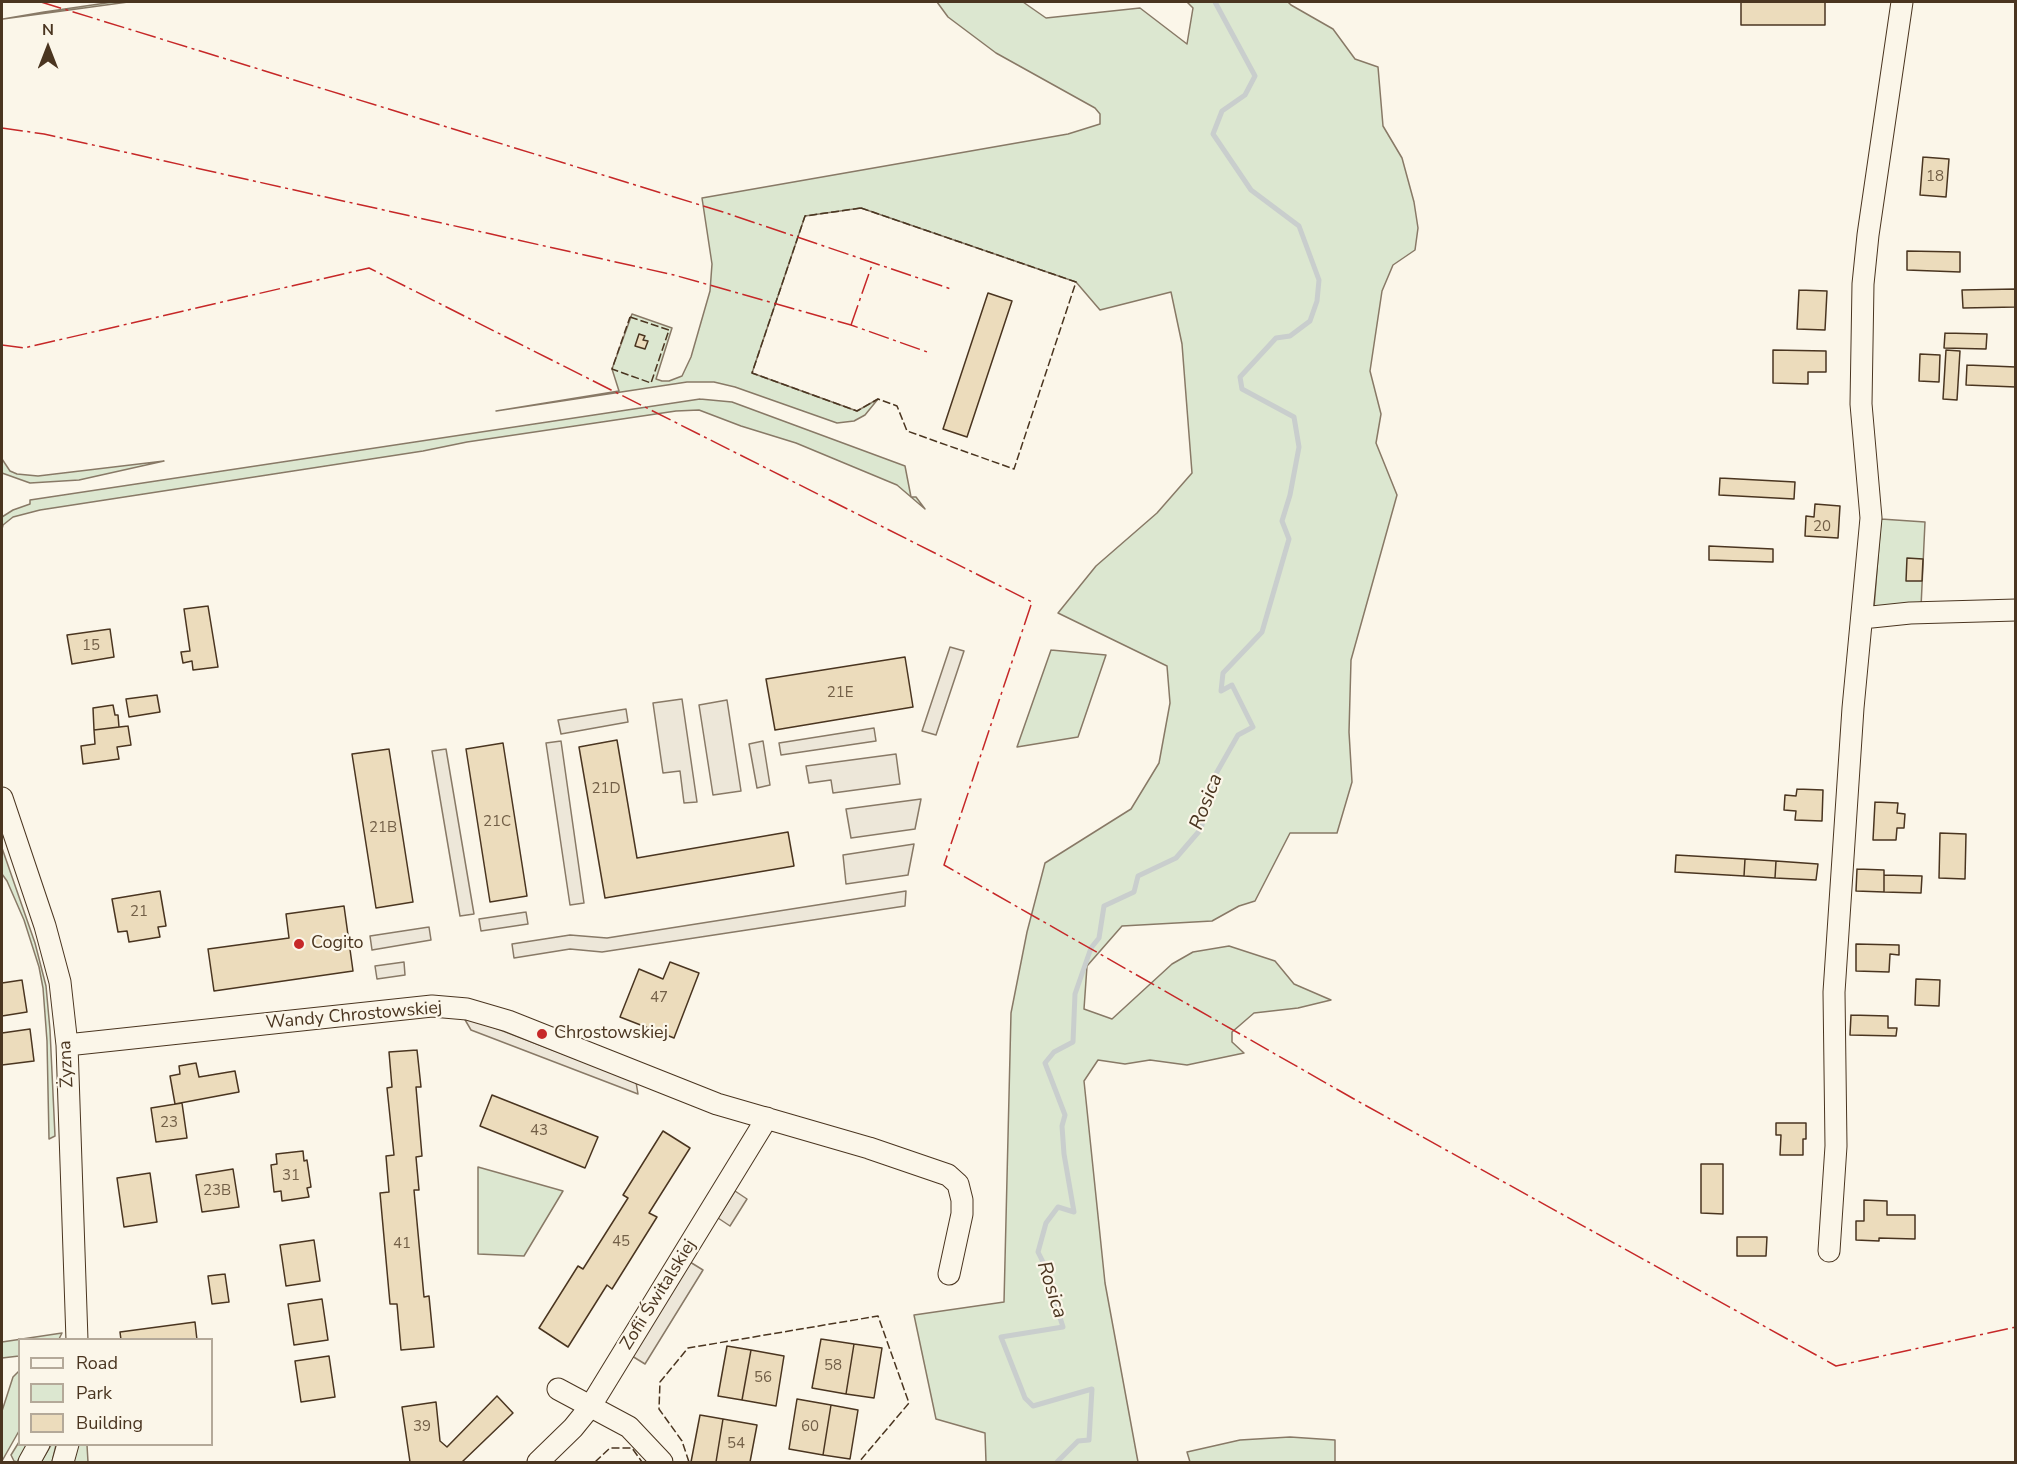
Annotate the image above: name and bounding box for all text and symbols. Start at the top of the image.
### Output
north arrow [18,18,78,78]
text: N [42,19,54,41]
house number: 18 [1926,168,1944,186]
house number: 20 [1813,518,1831,536]
house number: 15 [82,637,100,655]
house number: 21E [827,684,853,702]
water label: Rosica [1185,770,1229,834]
house number: 21D [591,780,621,798]
house number: 21C [483,813,511,831]
house number: 21B [369,819,397,837]
house number: 21 [130,903,148,921]
place label: Cogito [311,933,363,955]
marker: Cogito [292,937,306,951]
house number: 47 [650,989,668,1007]
street label: Wandy Chrostowskiej [265,998,443,1034]
place label: Chrostowskiej [554,1023,668,1045]
marker: Chrostowskiej [535,1027,549,1041]
street label: Żyzna [55,1040,79,1088]
house number: 23 [160,1114,178,1132]
house number: 43 [530,1122,548,1140]
house number: 31 [282,1167,300,1185]
house number: 23B [203,1182,231,1200]
house number: 45 [612,1233,630,1251]
house number: 41 [393,1235,411,1253]
street label: Zofii Świtalskiej [616,1236,702,1354]
water label: Rosica [1031,1259,1071,1321]
legend [18,1338,213,1446]
text: Road [76,1351,118,1375]
house number: 58 [824,1357,842,1375]
house number: 56 [754,1369,772,1387]
text: Park [76,1381,112,1405]
text: Building [76,1411,143,1435]
house number: 39 [413,1418,431,1436]
house number: 60 [801,1418,819,1436]
house number: 54 [727,1435,745,1453]

